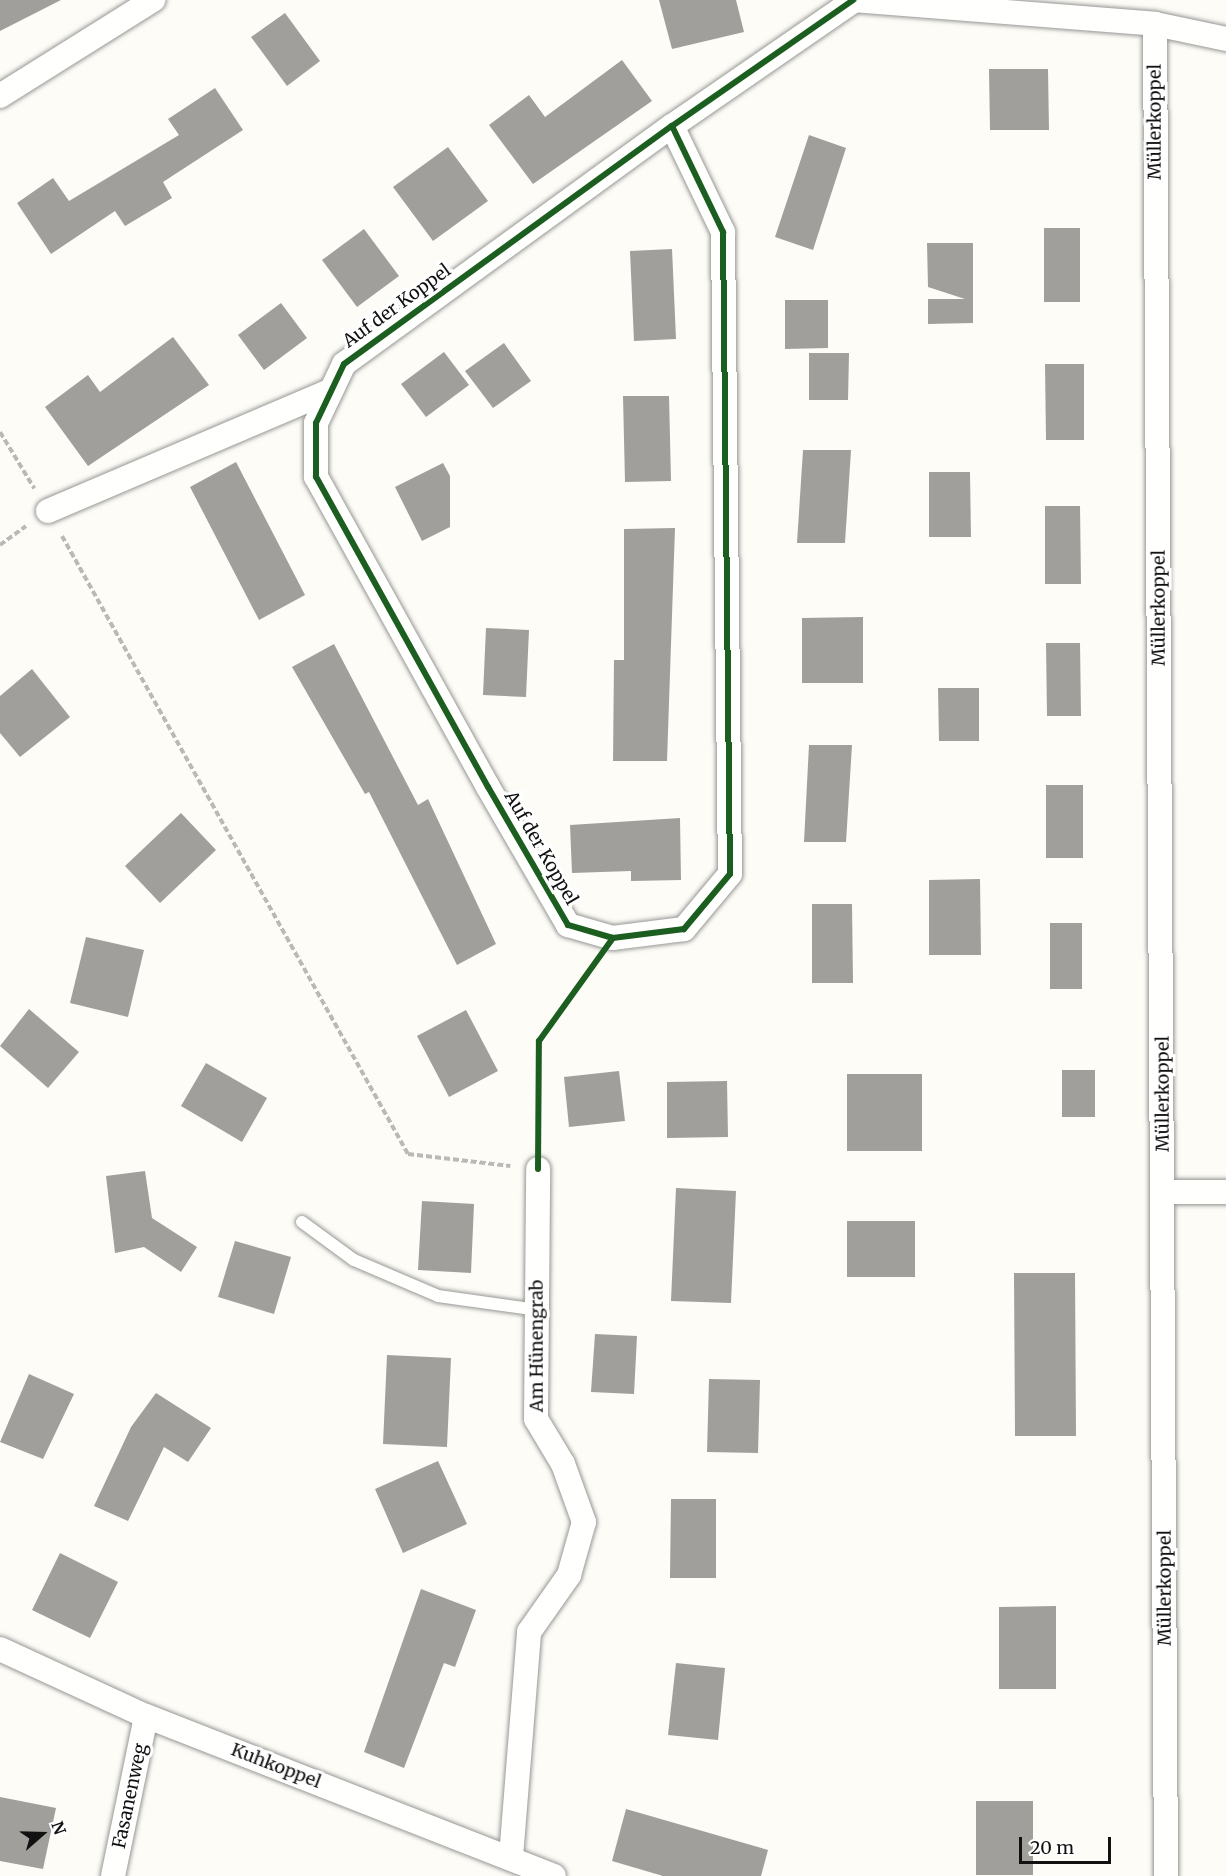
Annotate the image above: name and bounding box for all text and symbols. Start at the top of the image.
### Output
street label: Müllerkoppel [1144,64,1166,180]
street label: Auf der Koppel [339,260,455,352]
street label: Müllerkoppel [1148,550,1170,666]
street label: Auf der Koppel [500,787,582,909]
street label: Müllerkoppel [1152,1036,1174,1152]
street label: Am Hünengrab [526,1280,548,1412]
street label: Müllerkoppel [1154,1530,1176,1646]
street label: Kuhkoppel [228,1739,324,1793]
street label: Fasanenweg [108,1741,152,1851]
north arrow [12,1804,72,1864]
text: N [47,1818,70,1837]
scale bar [1022,1825,1114,1863]
text: 20 m [1030,1836,1074,1859]

